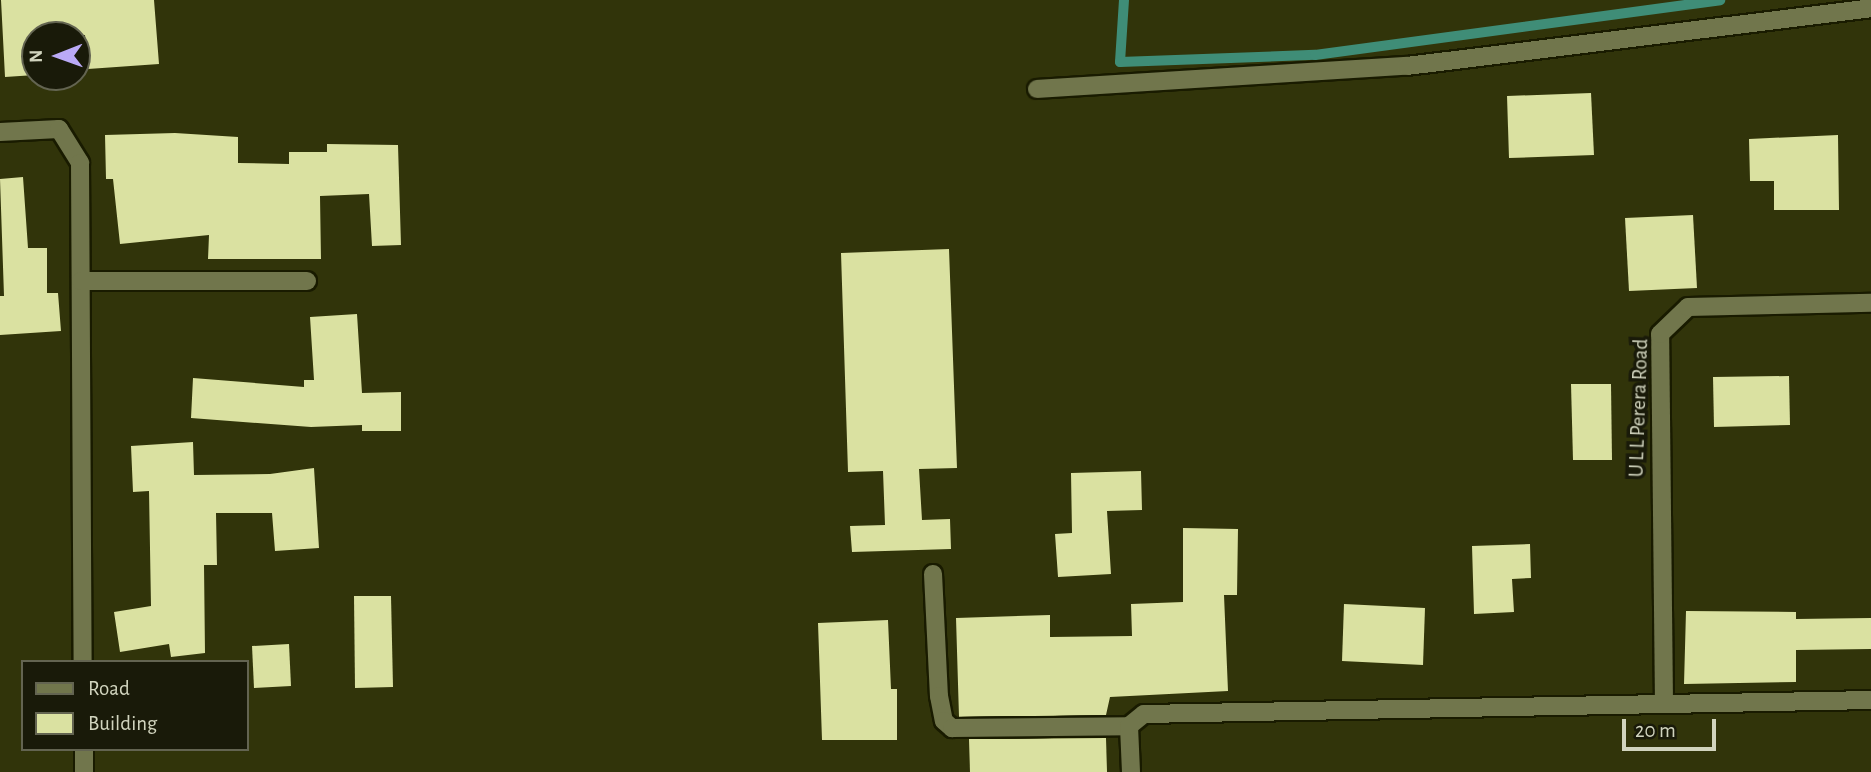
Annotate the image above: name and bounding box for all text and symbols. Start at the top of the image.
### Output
north arrow [21,21,91,91]
text: N [27,50,46,63]
street label: U L L Perera Road [1624,338,1654,478]
legend [21,660,248,751]
text: Road [88,678,130,699]
scale bar [1626,706,1720,750]
text: Building [88,713,157,734]
text: 20 m [1635,720,1676,741]

